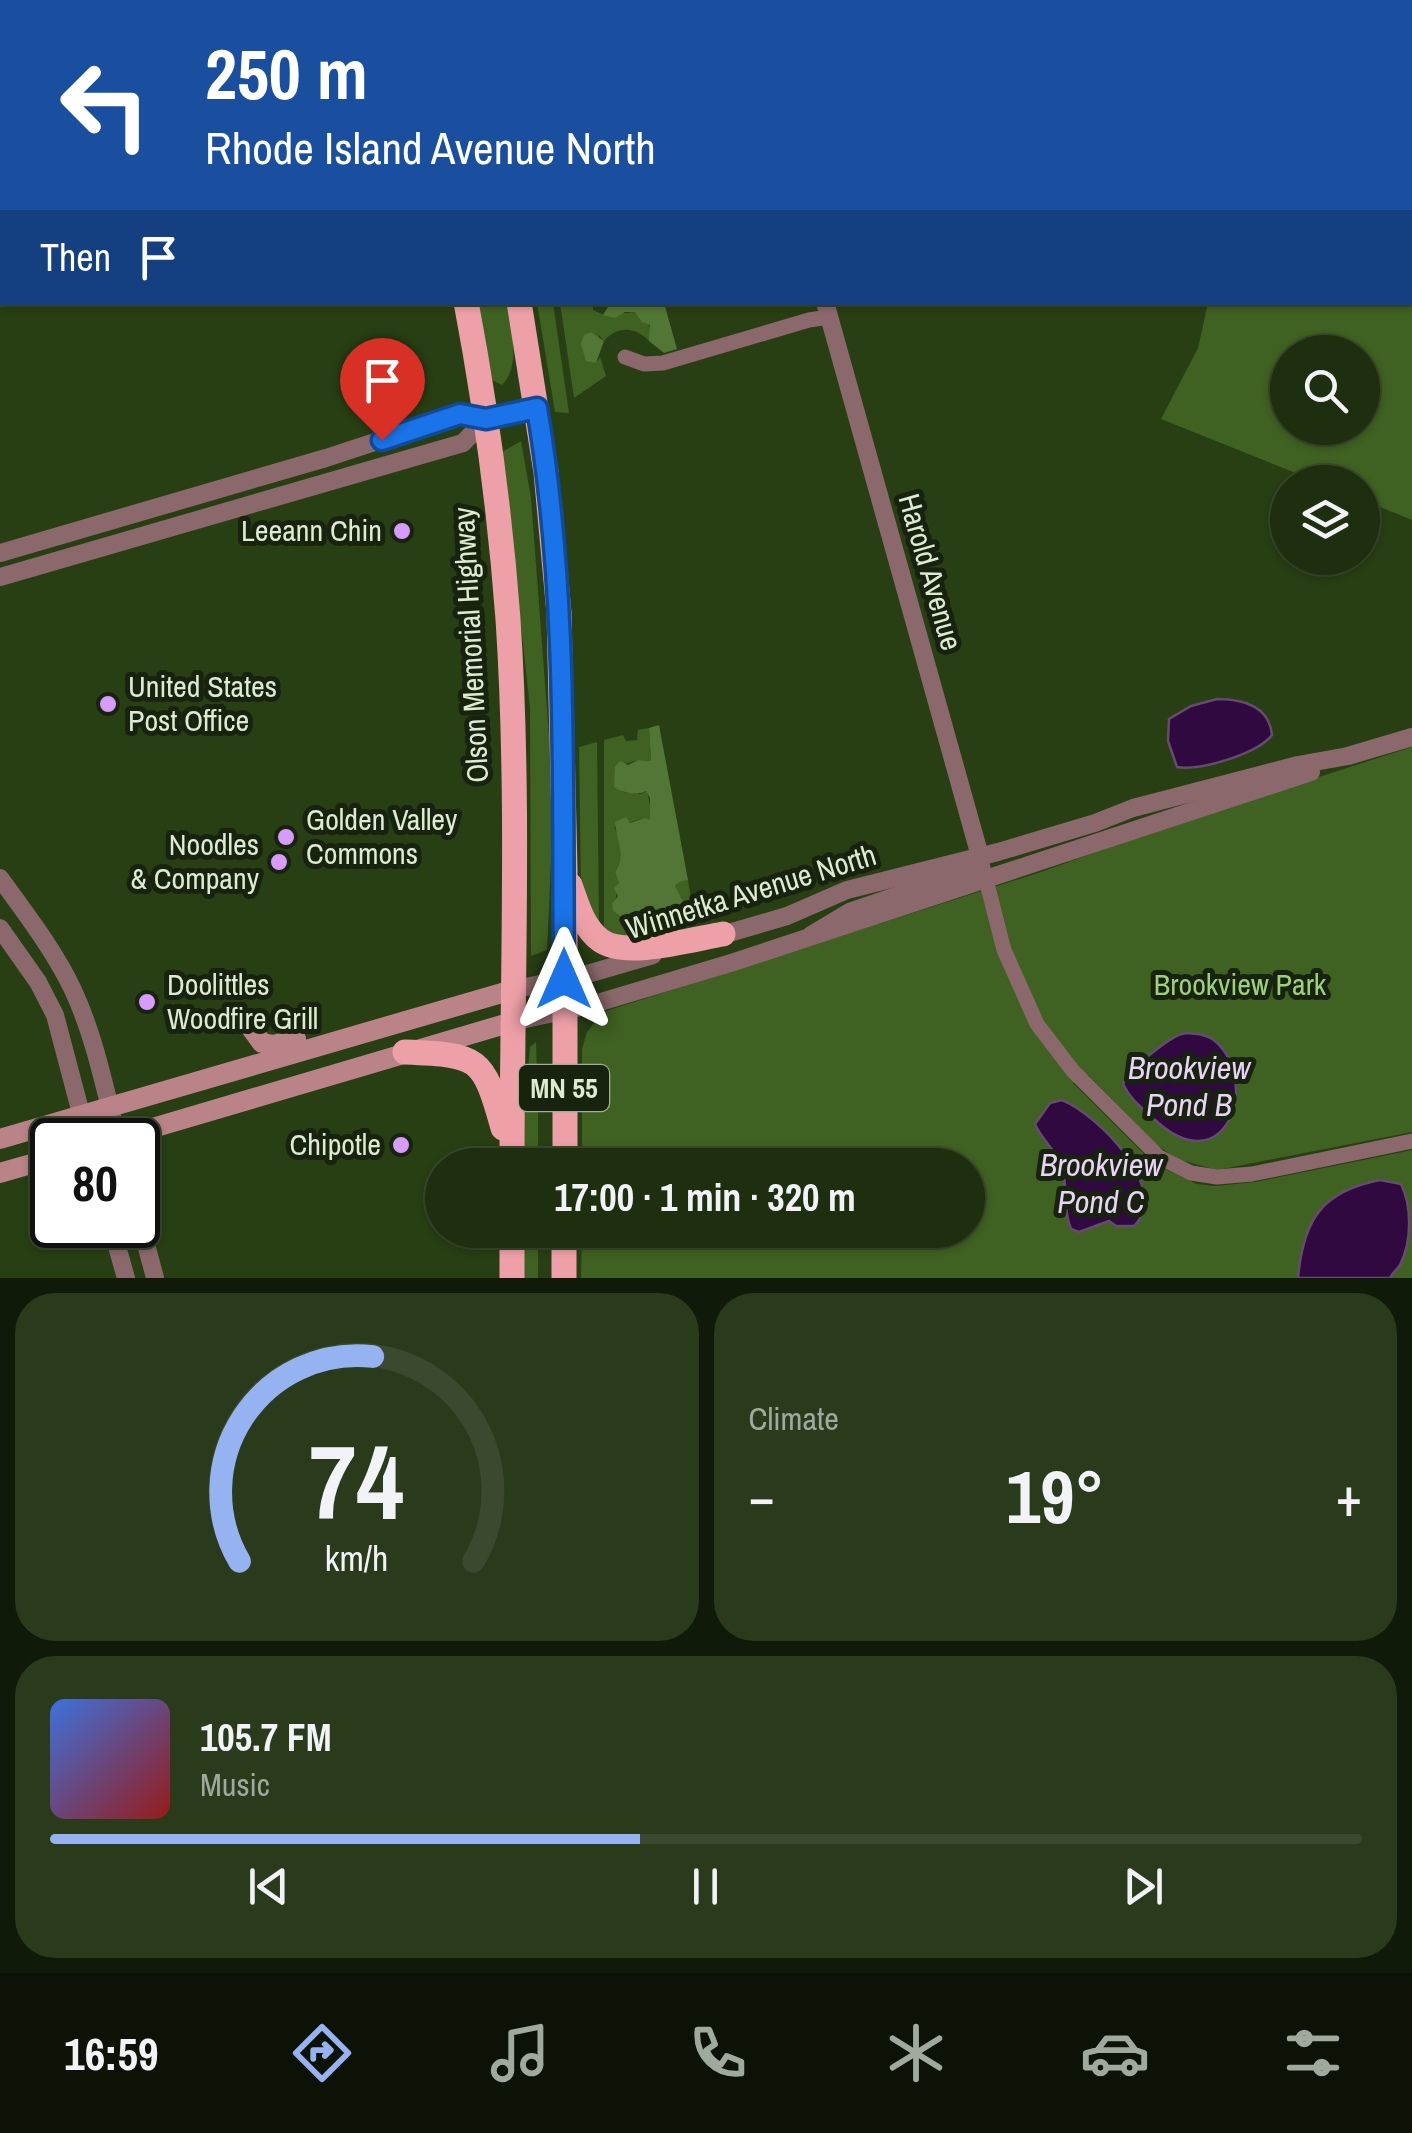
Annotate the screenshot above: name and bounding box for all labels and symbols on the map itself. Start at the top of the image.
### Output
pin [340,338,425,441]
street label: Harold Avenue [890,489,972,655]
street label: Olson Memorial Highway [443,505,497,784]
place label: Leeann Chin [241,510,382,550]
marker: Leeann Chin [391,520,413,542]
place label: United States Post Office [128,666,277,740]
marker: United States Post Office [97,693,119,715]
place label: Golden Valley Commons [306,799,458,873]
place label: Noodles & Company [130,824,260,898]
marker: Golden Valley Commons [275,826,297,848]
street label: Winnetka Avenue North [621,834,881,948]
marker: Noodles & Company [268,851,290,873]
position arrow [512,927,616,1031]
place label: Doolittles Woodfire Grill [167,964,318,1038]
park label: Brookview Park [1154,964,1327,1004]
marker: Doolittles Woodfire Grill [136,991,158,1013]
water label: Brookview Pond B [1128,1046,1252,1126]
road number: MN 55 [519,1065,609,1111]
speed limit sign: 80 [30,1118,160,1248]
place label: Chipotle [289,1124,381,1164]
marker: Chipotle [390,1134,412,1156]
water label: Brookview Pond C [1040,1143,1164,1223]

